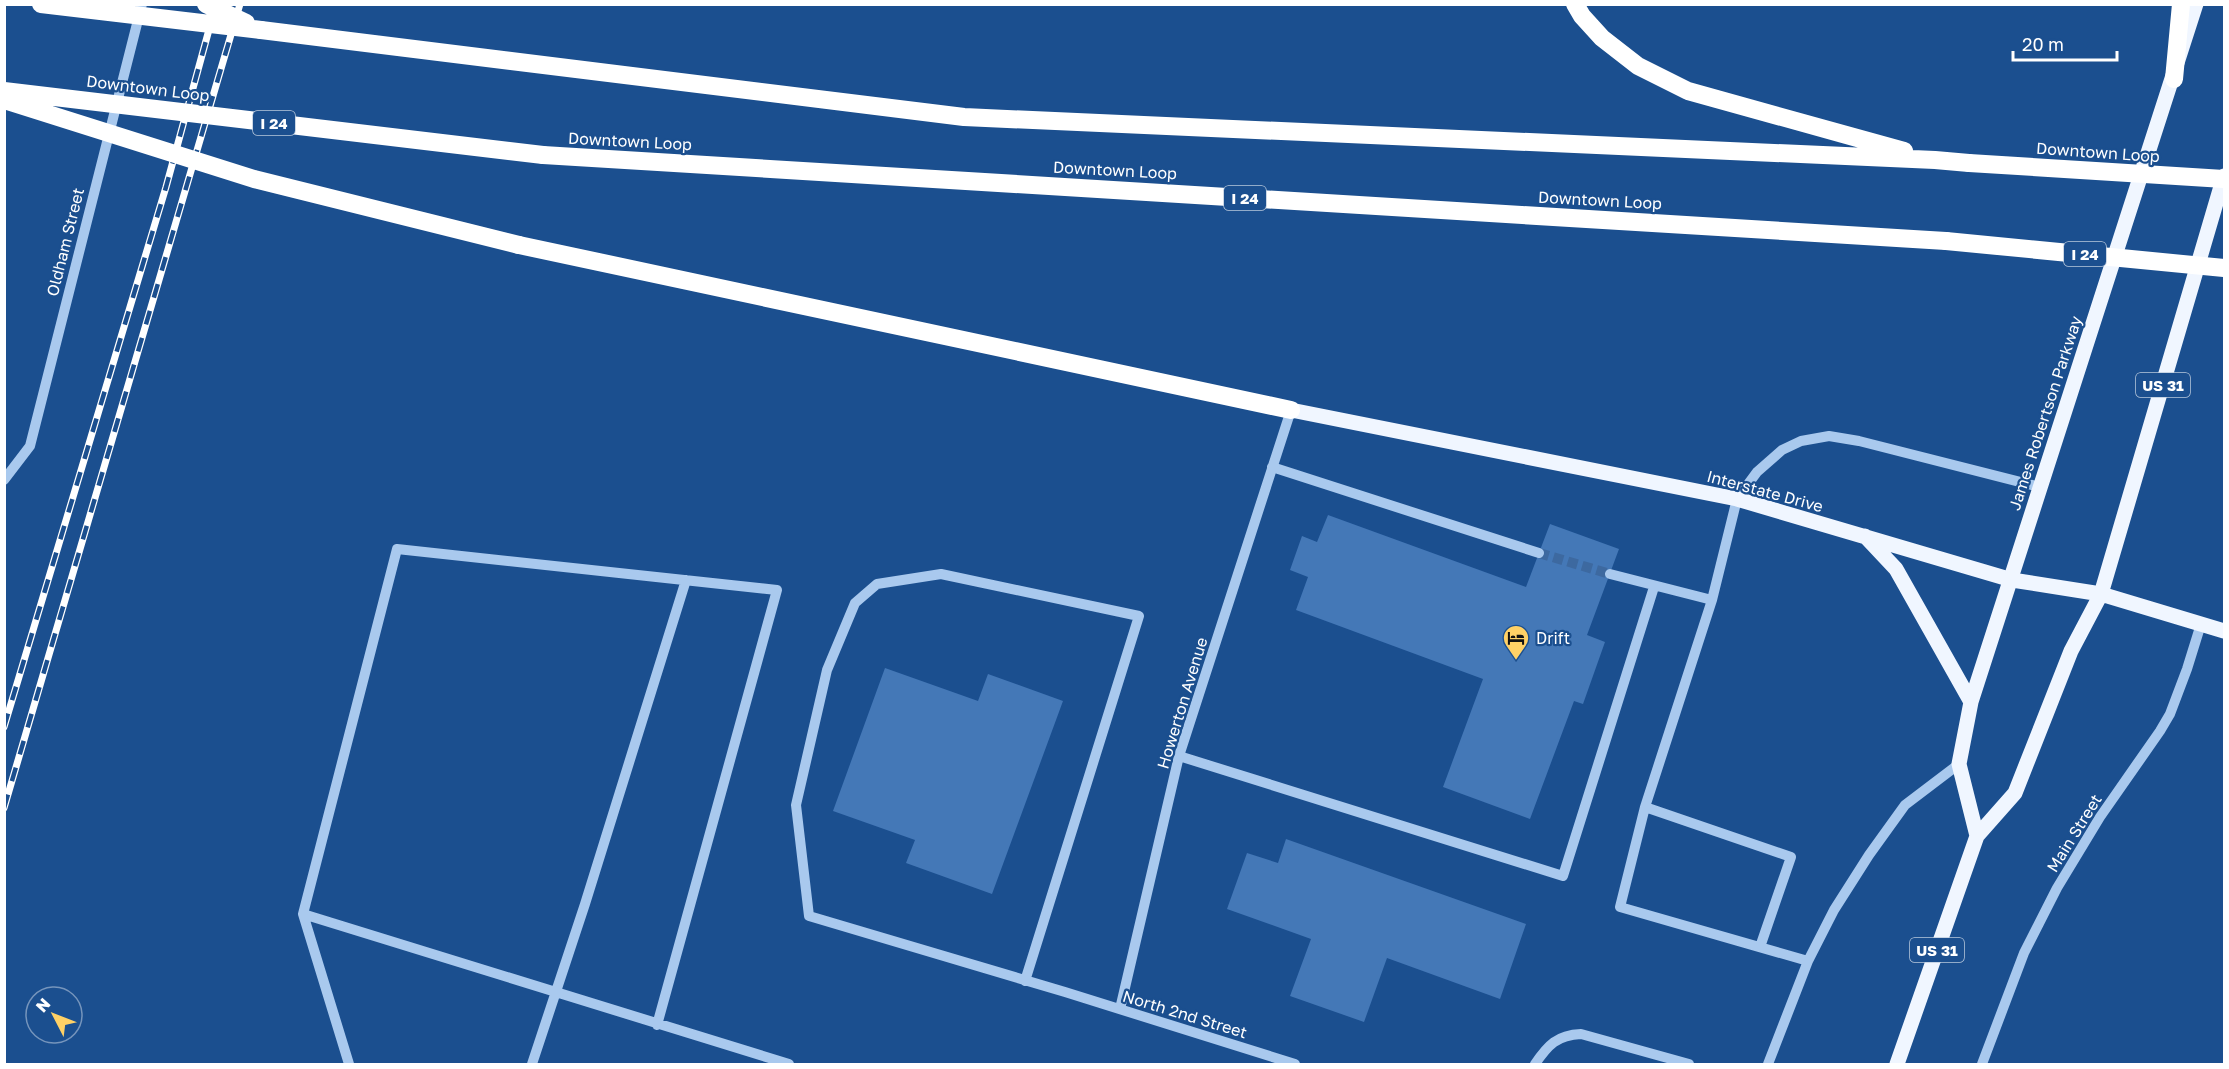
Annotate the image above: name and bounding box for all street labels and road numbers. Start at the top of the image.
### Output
street label: Downtown Loop [85,71,211,105]
road number: I 24 [253,111,295,135]
street label: Downtown Loop [568,128,693,154]
street label: Downtown Loop [2035,138,2161,166]
street label: Downtown Loop [1053,157,1178,183]
street label: Oldham Street [42,186,88,298]
road number: I 24 [1224,186,1266,210]
street label: Downtown Loop [1538,187,1663,213]
road number: I 24 [2064,242,2106,266]
street label: James Robertson Parkway [2004,313,2086,513]
road number: US 31 [2136,373,2190,397]
street label: Interstate Drive [1705,466,1825,516]
street label: Howerton Avenue [1152,635,1212,771]
street label: Main Street [2042,790,2106,876]
road number: US 31 [1910,938,1964,962]
street label: North 2nd Street [1120,986,1250,1042]

